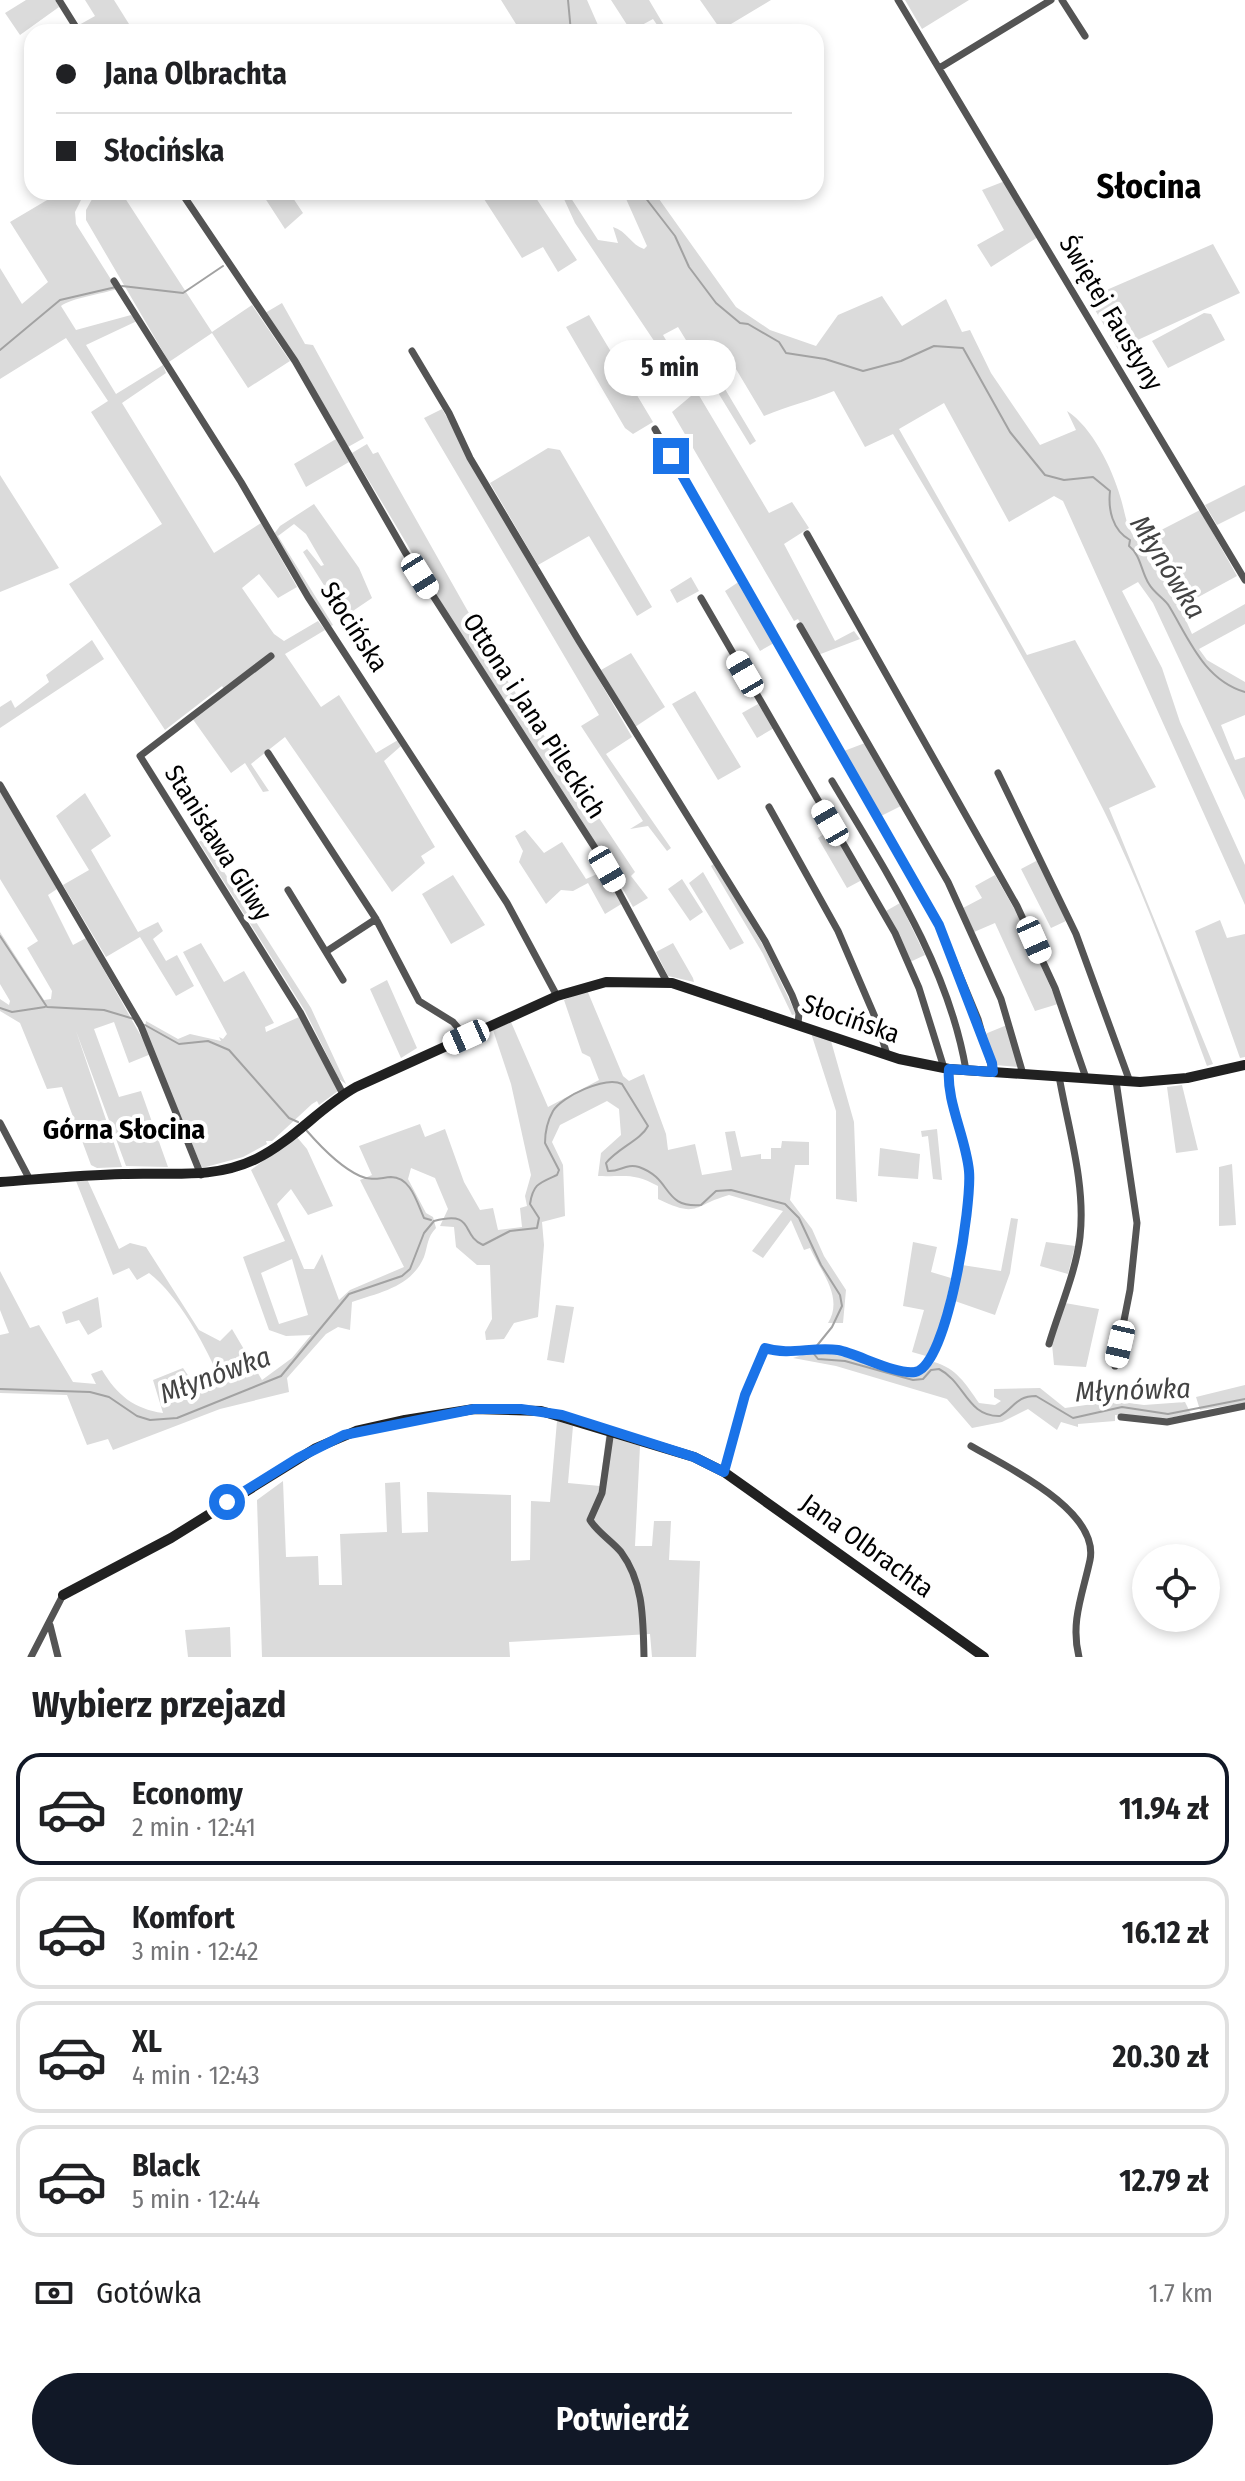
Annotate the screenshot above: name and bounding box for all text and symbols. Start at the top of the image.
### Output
text: Jana Olbrachta [104,56,287,92]
text: Słocińska [104,133,224,169]
district label: Słocina [1097,166,1202,207]
street label: Świętej Faustyny [1053,230,1170,396]
callout: 5 min [605,340,737,396]
text: 5 min [641,352,699,383]
route end [653,438,689,474]
water label: Młynówka [1123,509,1213,625]
car [397,549,443,603]
street label: Słocińska [314,576,394,678]
street label: Ottona i Jana Pileckich [456,608,612,824]
car [723,647,767,701]
street label: Stanisława Gliwy [158,760,278,927]
car [808,796,852,850]
car [585,842,629,896]
car [1013,913,1055,967]
street label: Słocińska [798,988,904,1050]
car [439,1016,493,1058]
district label: Górna Słocina [43,1113,205,1146]
car [1103,1318,1137,1370]
water label: Młynówka [155,1340,275,1410]
water label: Młynówka [1075,1371,1191,1409]
route start [209,1484,245,1520]
street label: Jana Olbrachta [795,1488,939,1604]
map controls [1132,1544,1220,1632]
button: locate [1132,1544,1220,1632]
text: Wybierz przejazd [32,1683,286,1727]
icon: car [36,1773,108,1845]
text: Economy [132,1776,243,1812]
text: 11.94 zł [1119,1791,1209,1827]
text: 2 min · 12:41 [132,1812,256,1843]
icon: car [36,1897,108,1969]
text: Komfort [132,1900,235,1936]
text: 16.12 zł [1122,1915,1209,1951]
text: 3 min · 12:42 [132,1936,259,1967]
icon: car [36,2021,108,2093]
text: XL [132,2024,162,2060]
text: 20.30 zł [1112,2039,1209,2075]
text: 4 min · 12:43 [132,2060,260,2091]
icon: car [36,2145,108,2217]
text: Black [132,2148,200,2184]
text: 12.79 zł [1119,2163,1209,2199]
text: 5 min · 12:44 [132,2184,260,2215]
icon: cash [32,2271,76,2315]
text: Gotówka [96,2275,202,2311]
text: 1.7 km [1149,2278,1213,2309]
button: Potwierdź [32,2373,1213,2465]

